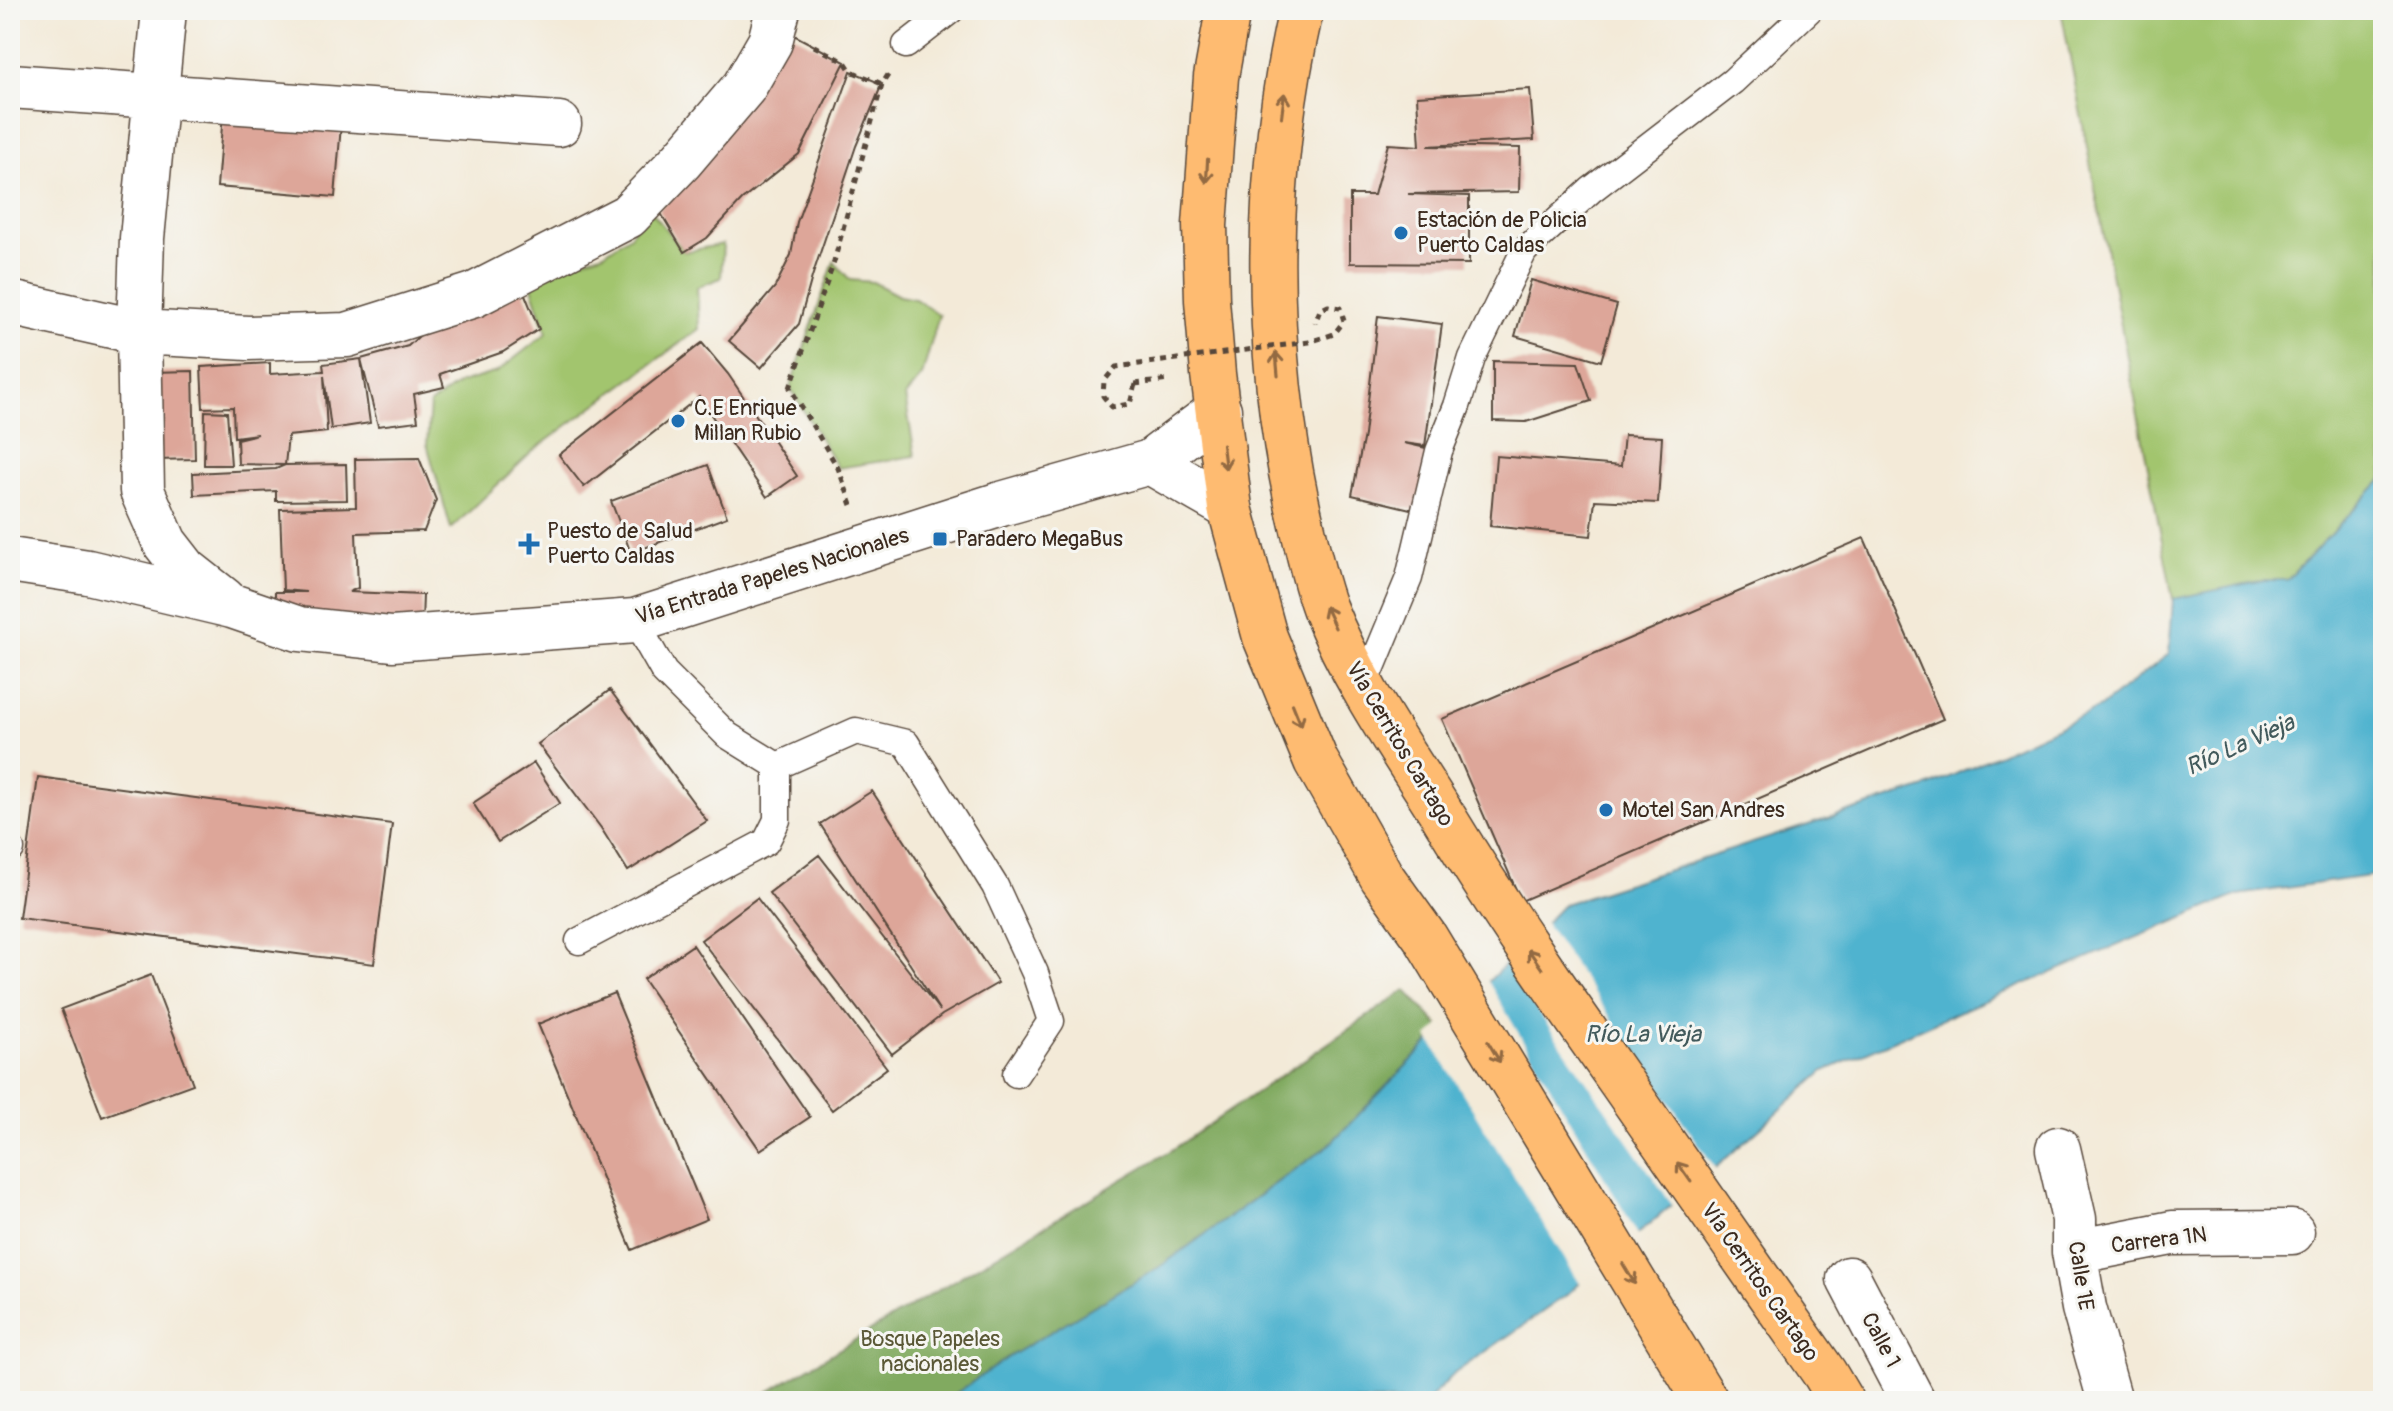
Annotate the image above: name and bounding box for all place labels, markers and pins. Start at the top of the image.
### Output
place label: Estación de Policia Puerto Caldas [1417,206,1587,259]
marker: Estación de Policia Puerto Caldas [1392,224,1410,242]
place label: C.E Enrique Millan Rubio [694,394,802,447]
marker: C.E Enrique Millan Rubio [669,412,687,430]
place label: Puesto de Salud Puerto Caldas [547,517,693,570]
place label: Paradero MegaBus [956,525,1123,553]
marker: Paradero MegaBus [931,530,949,548]
marker: Puesto de Salud Puerto Caldas [518,533,540,555]
place label: Motel San Andres [1622,796,1785,824]
marker: Motel San Andres [1597,801,1615,819]

